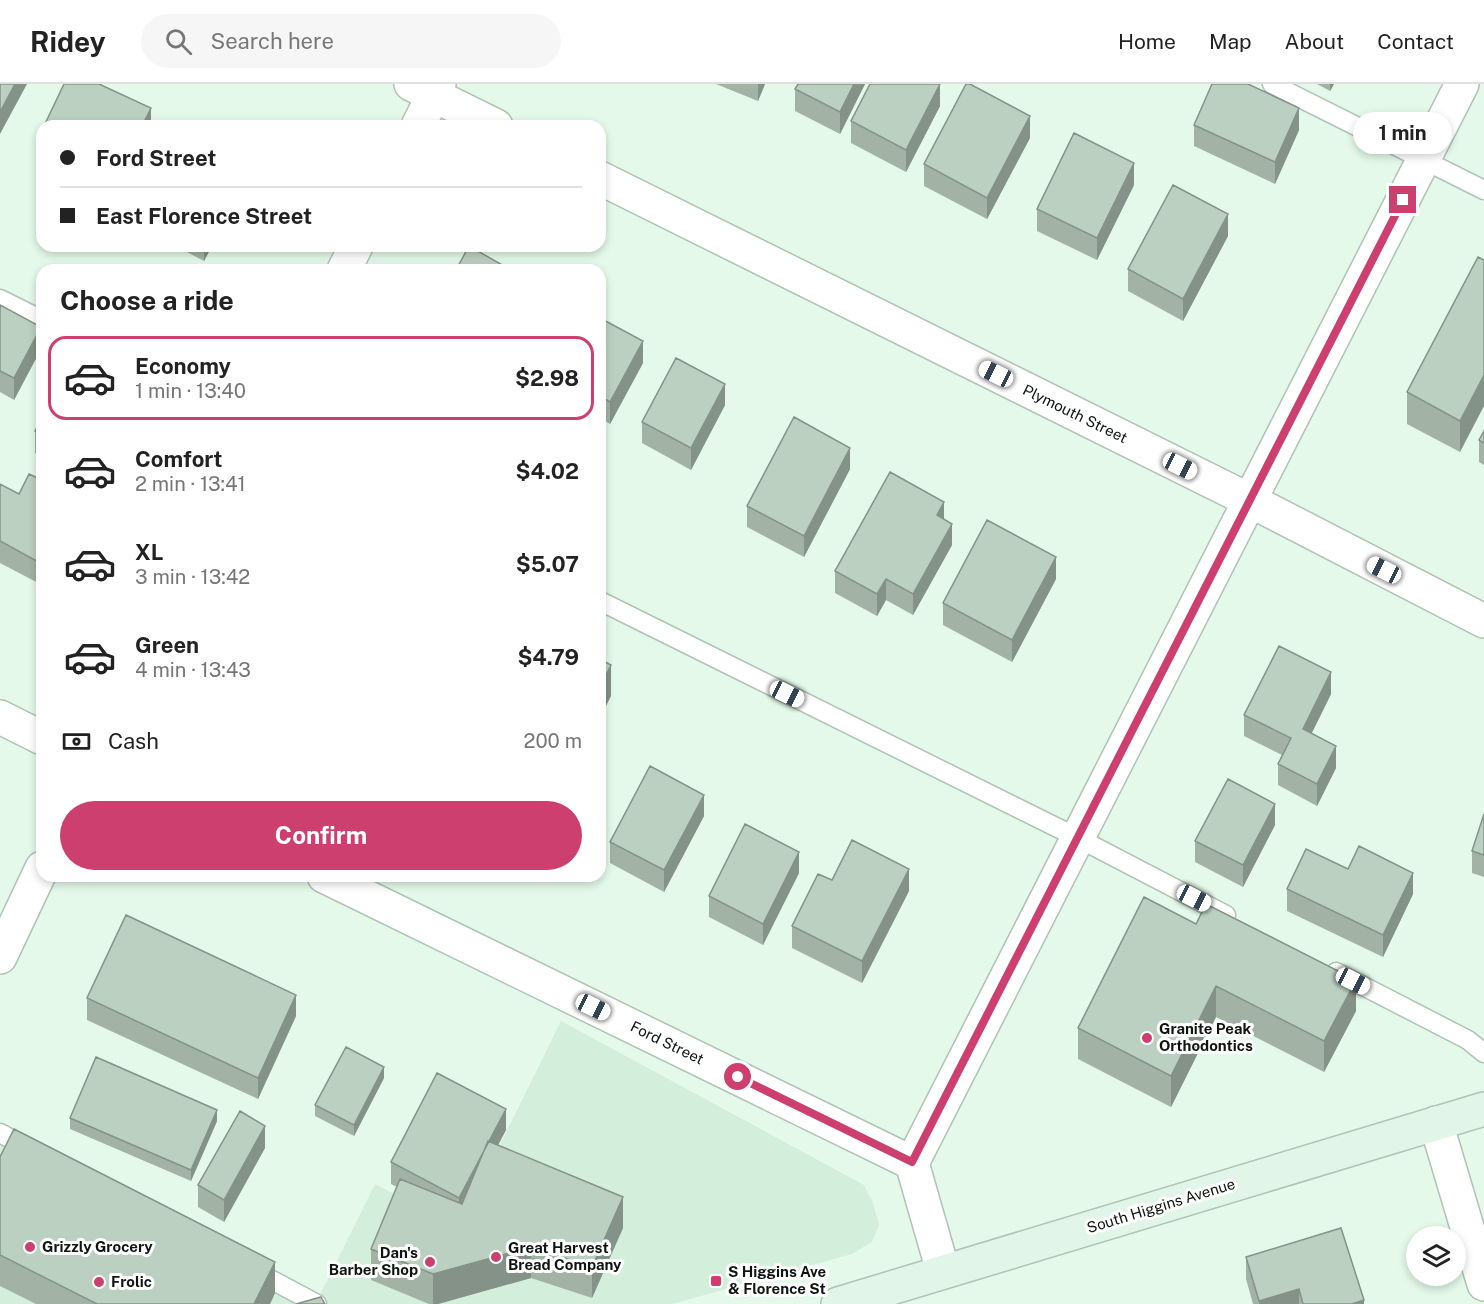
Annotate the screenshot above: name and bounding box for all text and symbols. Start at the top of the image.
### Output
search box [141,14,561,68]
text: Ridey [30,25,105,58]
icon: search [162,25,195,58]
text: Search here [210,28,334,54]
text: Home [1118,29,1176,54]
text: Map [1209,29,1252,54]
text: About [1285,29,1344,54]
text: Contact [1377,29,1454,54]
callout: 1 min [1354,113,1452,155]
text: 1 min [1378,121,1427,145]
text: Ford Street [96,145,216,171]
route end [1389,186,1416,213]
text: East Florence Street [96,203,312,229]
text: Choose a ride [60,284,234,316]
icon: car [63,351,117,405]
text: Economy [135,353,231,379]
car [976,358,1016,390]
text: $2.98 [515,365,579,391]
text: 1 min · 13:40 [135,379,246,403]
street label: Plymouth Street [1020,381,1130,446]
icon: car [63,444,117,498]
text: Comfort [135,446,222,472]
car [1160,450,1200,482]
text: $4.02 [516,458,579,484]
text: 2 min · 13:41 [135,472,246,496]
icon: car [63,537,117,591]
text: XL [135,539,163,565]
text: $5.07 [516,551,579,577]
car [1364,554,1404,586]
text: 3 min · 13:42 [135,565,250,589]
icon: car [63,630,117,684]
text: Green [135,632,199,658]
text: $4.79 [517,644,579,670]
text: 4 min · 13:43 [135,658,251,682]
car [767,678,807,710]
icon: cash [60,725,93,758]
text: Cash [108,728,159,754]
text: 200 m [524,729,582,753]
button: Confirm [60,801,582,870]
car [1174,882,1214,914]
car [1333,965,1373,997]
car [573,991,613,1023]
street label: Ford Street [628,1018,707,1068]
place label: Granite Peak Orthodontics [1159,1020,1253,1054]
marker: Granite Peak Orthodontics [1140,1031,1154,1045]
route start [724,1063,751,1090]
street label: South Higgins Avenue [1085,1175,1237,1236]
map controls [1406,1226,1466,1286]
button: layers [1406,1226,1466,1286]
place label: Grizzly Grocery [42,1238,153,1255]
place label: Great Harvest Bread Company [508,1239,622,1273]
marker: Grizzly Grocery [23,1240,37,1254]
place label: Dan's Barber Shop [329,1244,418,1278]
marker: Great Harvest Bread Company [489,1250,503,1264]
marker: Dan's Barber Shop [423,1255,437,1269]
place label: S Higgins Ave & Florence St [728,1263,826,1297]
place label: Frolic [111,1273,152,1290]
marker: S Higgins Ave & Florence St [709,1274,723,1288]
marker: Frolic [92,1275,106,1289]

